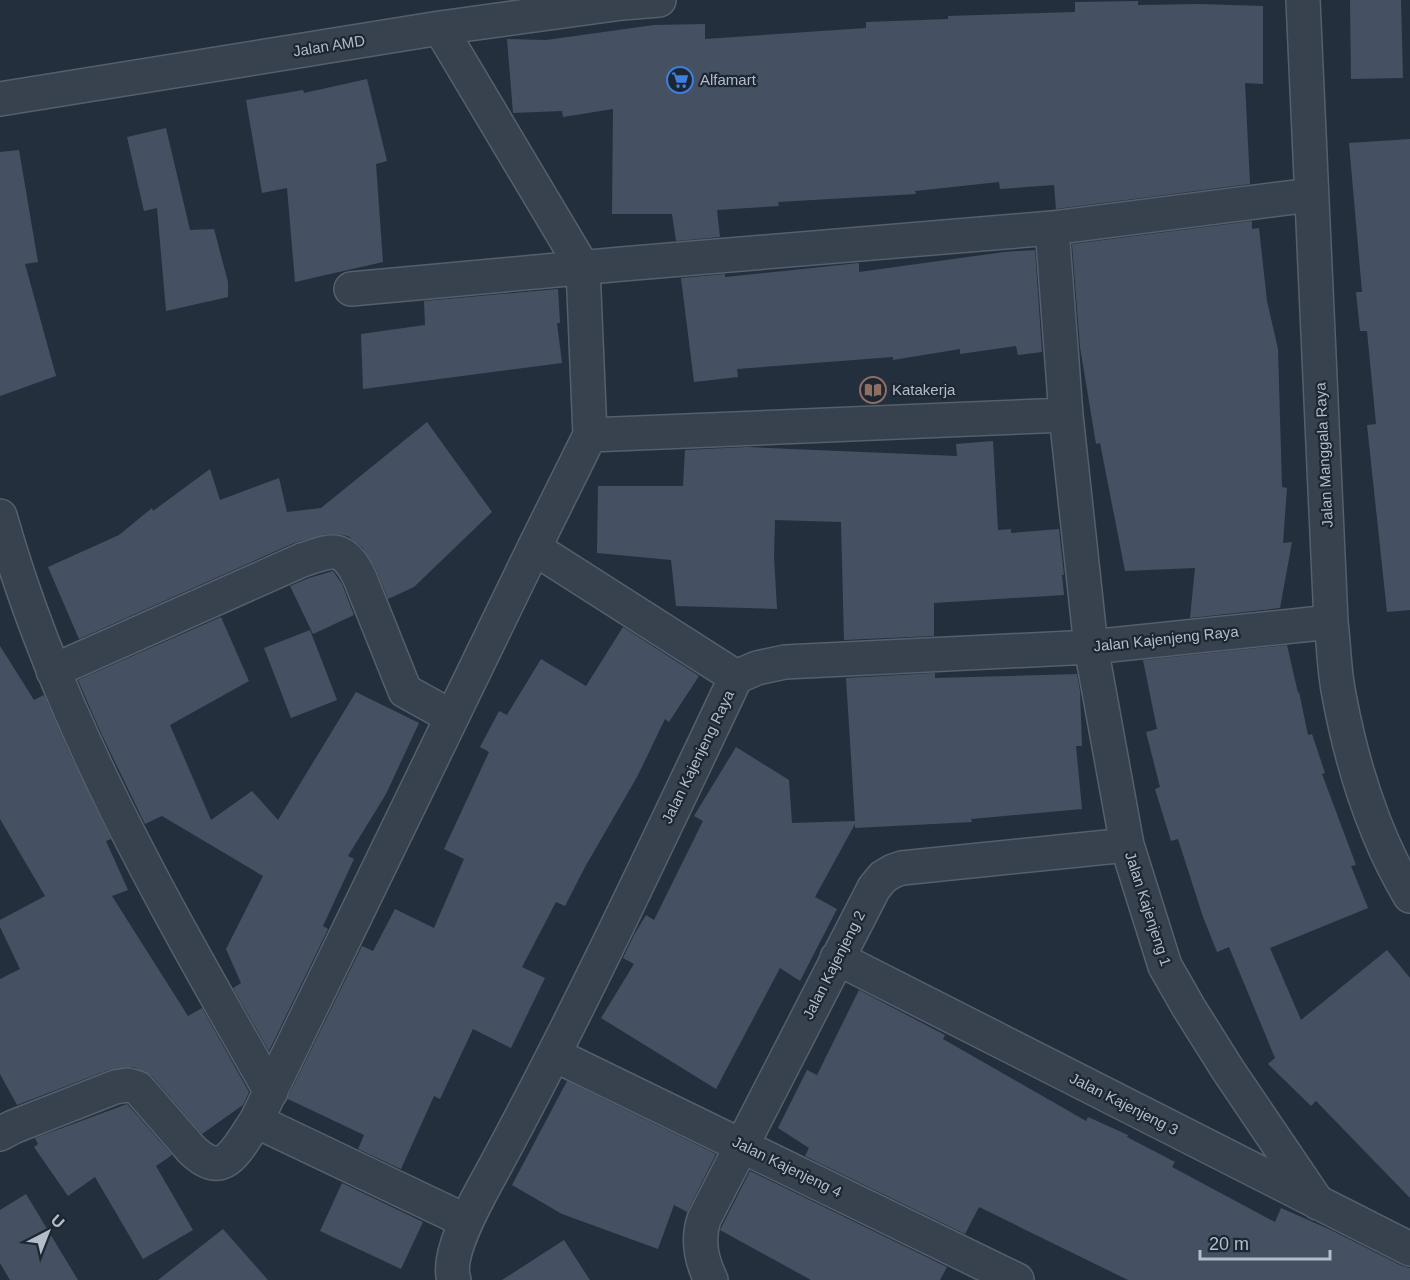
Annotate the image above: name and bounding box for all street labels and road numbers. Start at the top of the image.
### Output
street label: Jalan AMD [292,31,366,60]
street label: Jalan Manggala Raya [1311,381,1336,528]
street label: Jalan Kajenjeng Raya [1092,622,1240,655]
street label: Jalan Kajenjeng Raya [658,687,737,826]
street label: Jalan Kajenjeng 1 [1122,850,1175,968]
street label: Jalan Kajenjeng 2 [799,908,868,1022]
street label: Jalan Kajenjeng 3 [1067,1069,1181,1138]
street label: Jalan Kajenjeng 4 [730,1133,845,1200]

